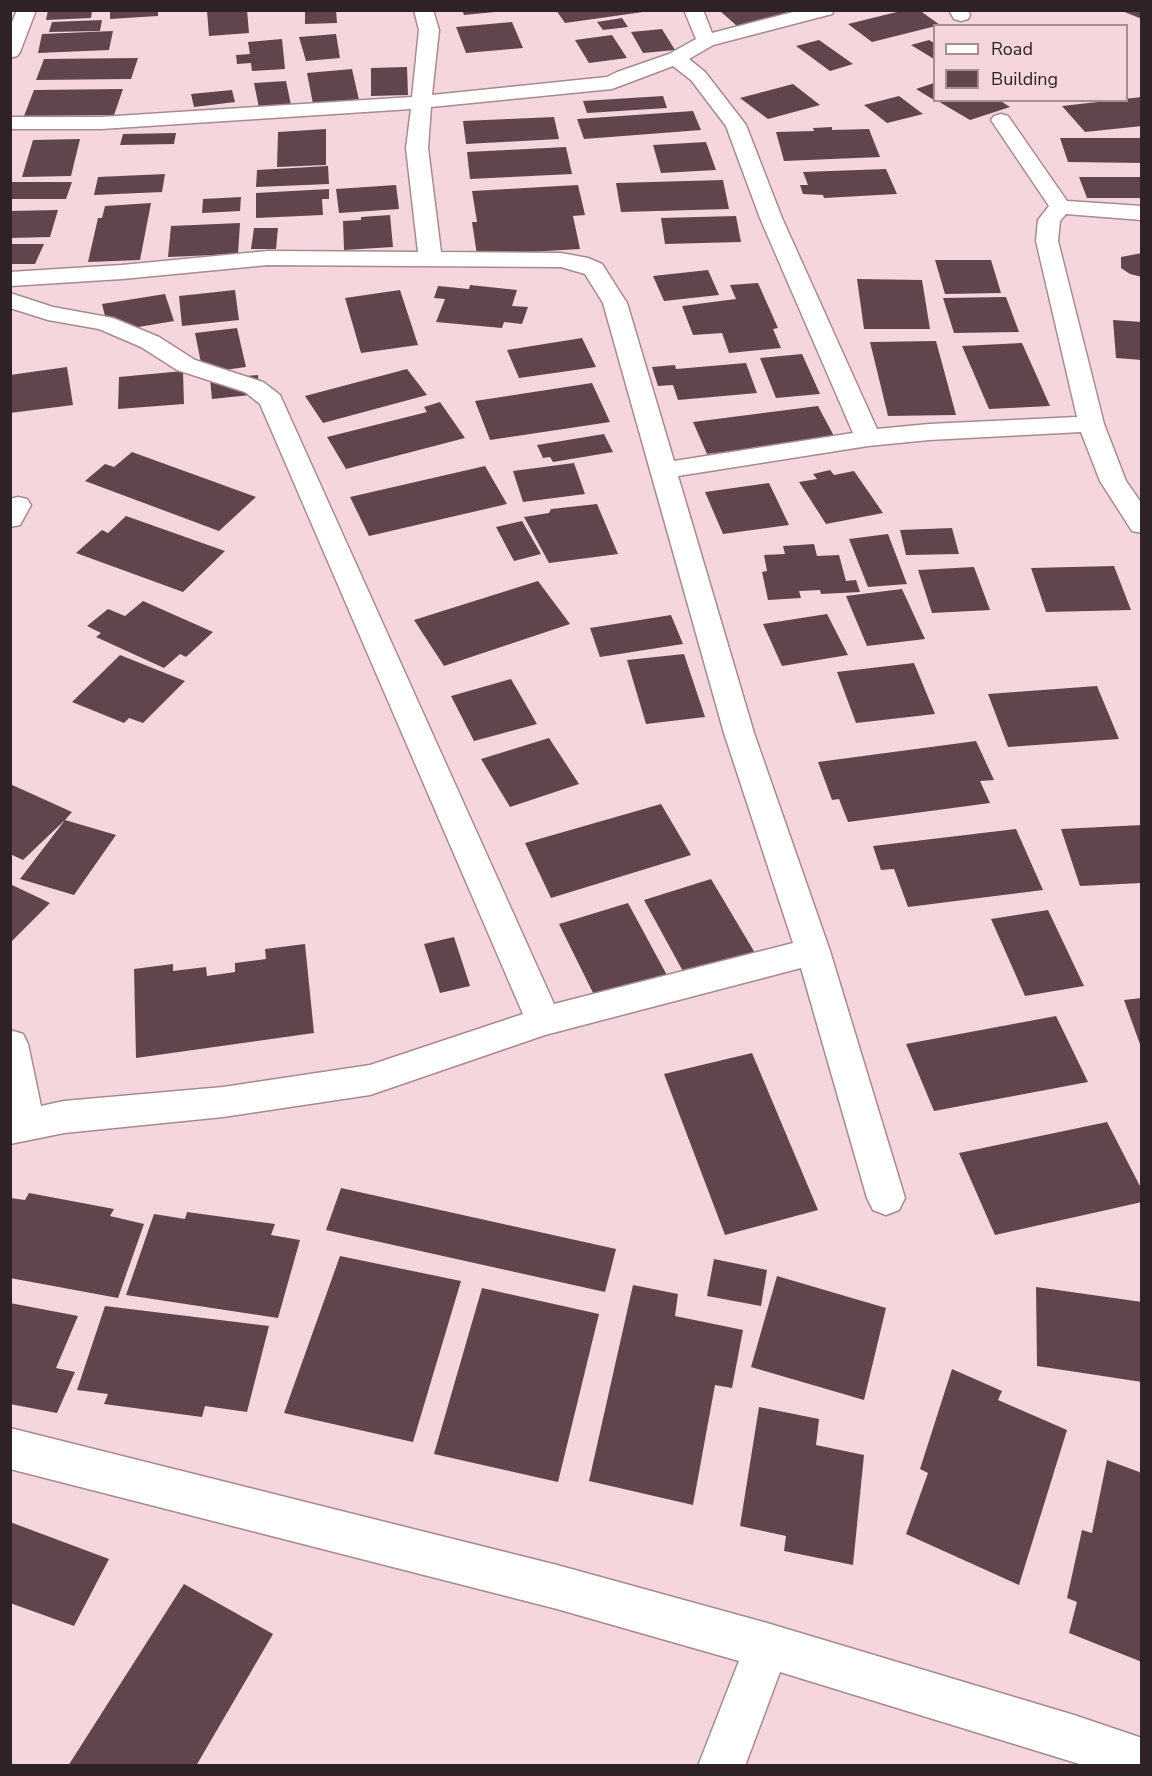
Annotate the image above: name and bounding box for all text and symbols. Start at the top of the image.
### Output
legend [933,24,1128,102]
text: Road [991,37,1033,61]
text: Building [991,67,1058,91]

